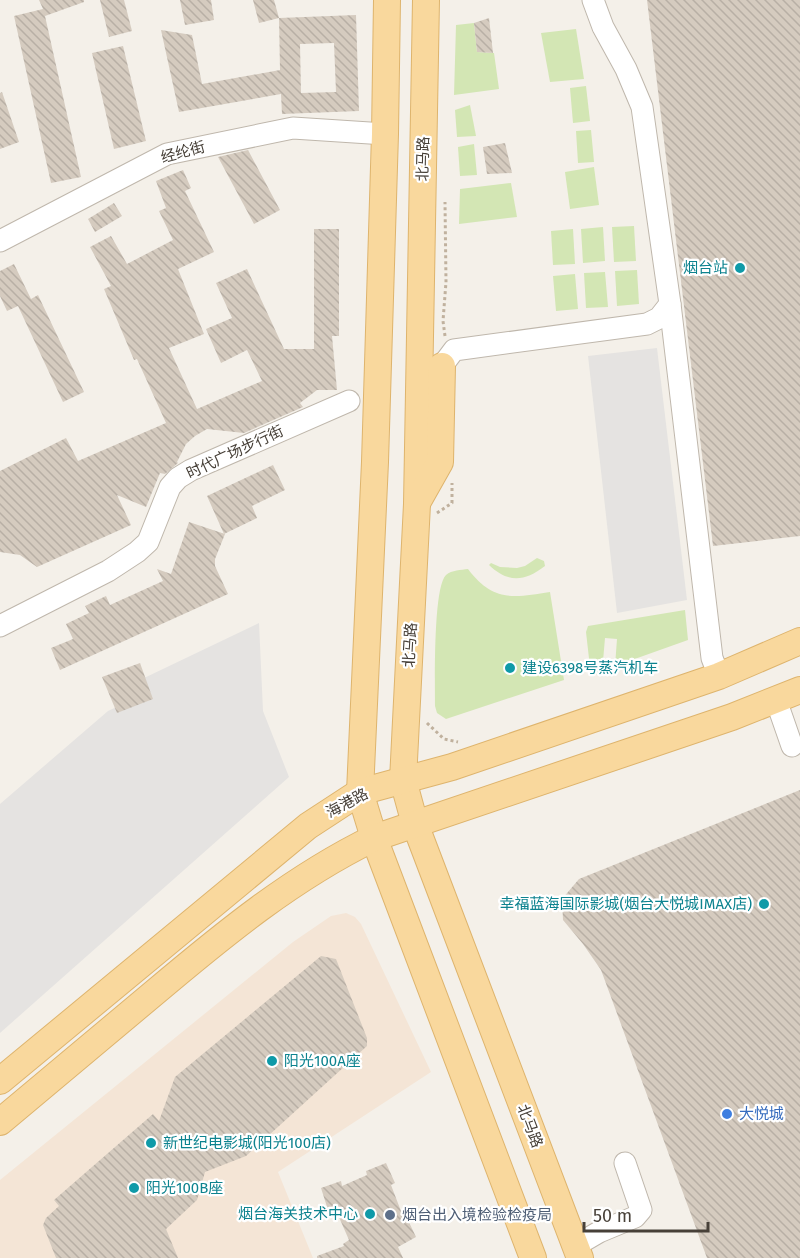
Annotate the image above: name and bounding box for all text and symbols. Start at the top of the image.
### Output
street label: 北马路 [414,136,432,182]
street label: 经纶街 [159,137,207,167]
place label: 烟台站 [683,259,728,277]
marker: 烟台站 [733,261,747,275]
street label: 时代广场步行街 [184,422,286,482]
street label: 北马路 [400,622,420,668]
place label: 建设6398号蒸汽机车 [522,659,658,677]
marker: 建设6398号蒸汽机车 [503,661,517,675]
street label: 海港路 [323,784,371,822]
place label: 幸福蓝海国际影城(烟台大悦城IMAX店) [499,895,752,913]
marker: 幸福蓝海国际影城(烟台大悦城IMAX店) [757,897,771,911]
place label: 阳光100A座 [284,1052,361,1070]
marker: 阳光100A座 [265,1054,279,1068]
street label: 北马路 [514,1102,546,1150]
place label: 大悦城 [739,1105,784,1123]
marker: 大悦城 [720,1107,734,1121]
place label: 新世纪电影城(阳光100店) [163,1134,331,1152]
marker: 新世纪电影城(阳光100店) [144,1136,158,1150]
place label: 阳光100B座 [146,1179,223,1197]
marker: 阳光100B座 [127,1181,141,1195]
scale bar [584,1195,708,1233]
place label: 烟台海关技术中心 [238,1205,358,1223]
text: 50 m [593,1205,632,1227]
place label: 烟台出入境检验检疫局 [402,1206,552,1224]
marker: 烟台海关技术中心 [363,1207,377,1221]
marker: 烟台出入境检验检疫局 [383,1208,397,1222]

